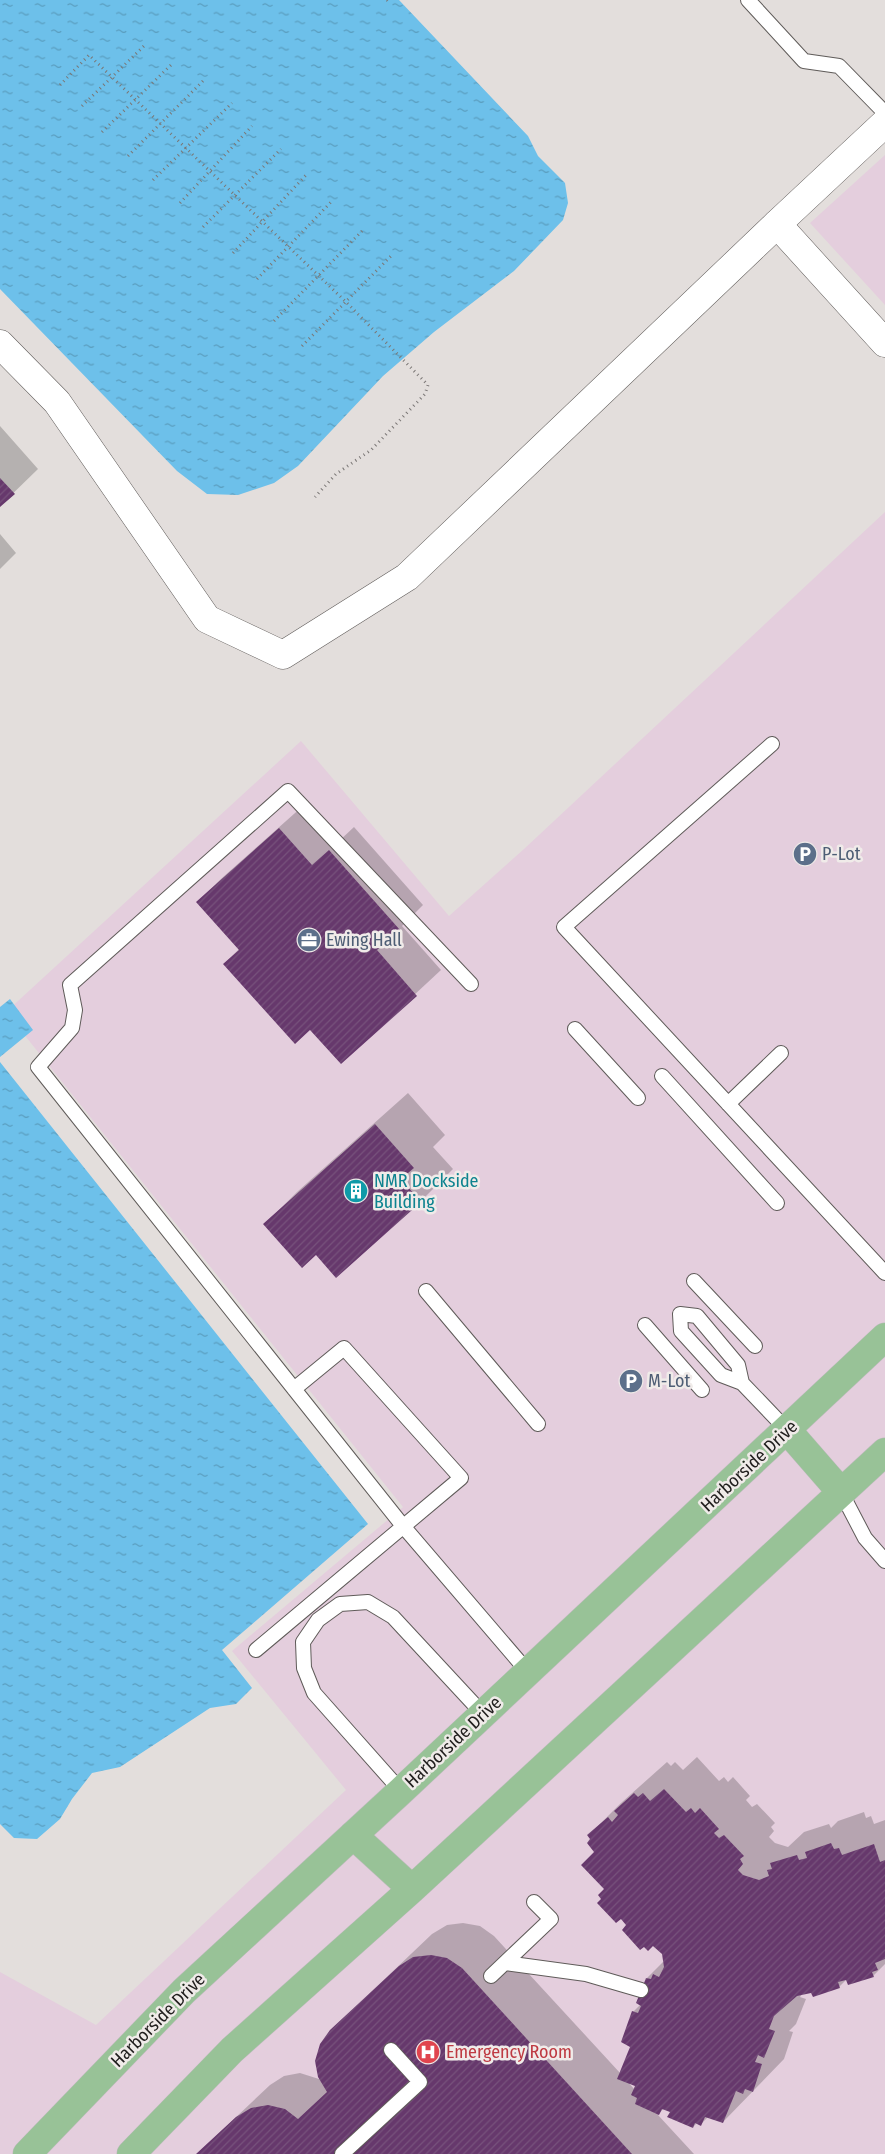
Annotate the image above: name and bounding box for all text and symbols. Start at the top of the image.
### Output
parking icon: P-Lot [792,841,818,867]
place label: P-Lot [822,843,861,865]
office icon: Ewing Hall [296,927,322,953]
place label: Ewing Hall [326,929,402,951]
place label: NMR Dockside Building [374,1170,479,1213]
building icon: NMR Dockside Building [343,1178,369,1204]
parking icon: M-Lot [618,1368,644,1394]
place label: M-Lot [648,1370,690,1392]
street label: Harborside Drive [696,1416,802,1516]
street label: Harborside Drive [400,1692,506,1792]
street label: Harborside Drive [106,1968,210,2072]
hospital icon: Emergency Room [415,2039,441,2065]
place label: Emergency Room [446,2041,572,2063]

